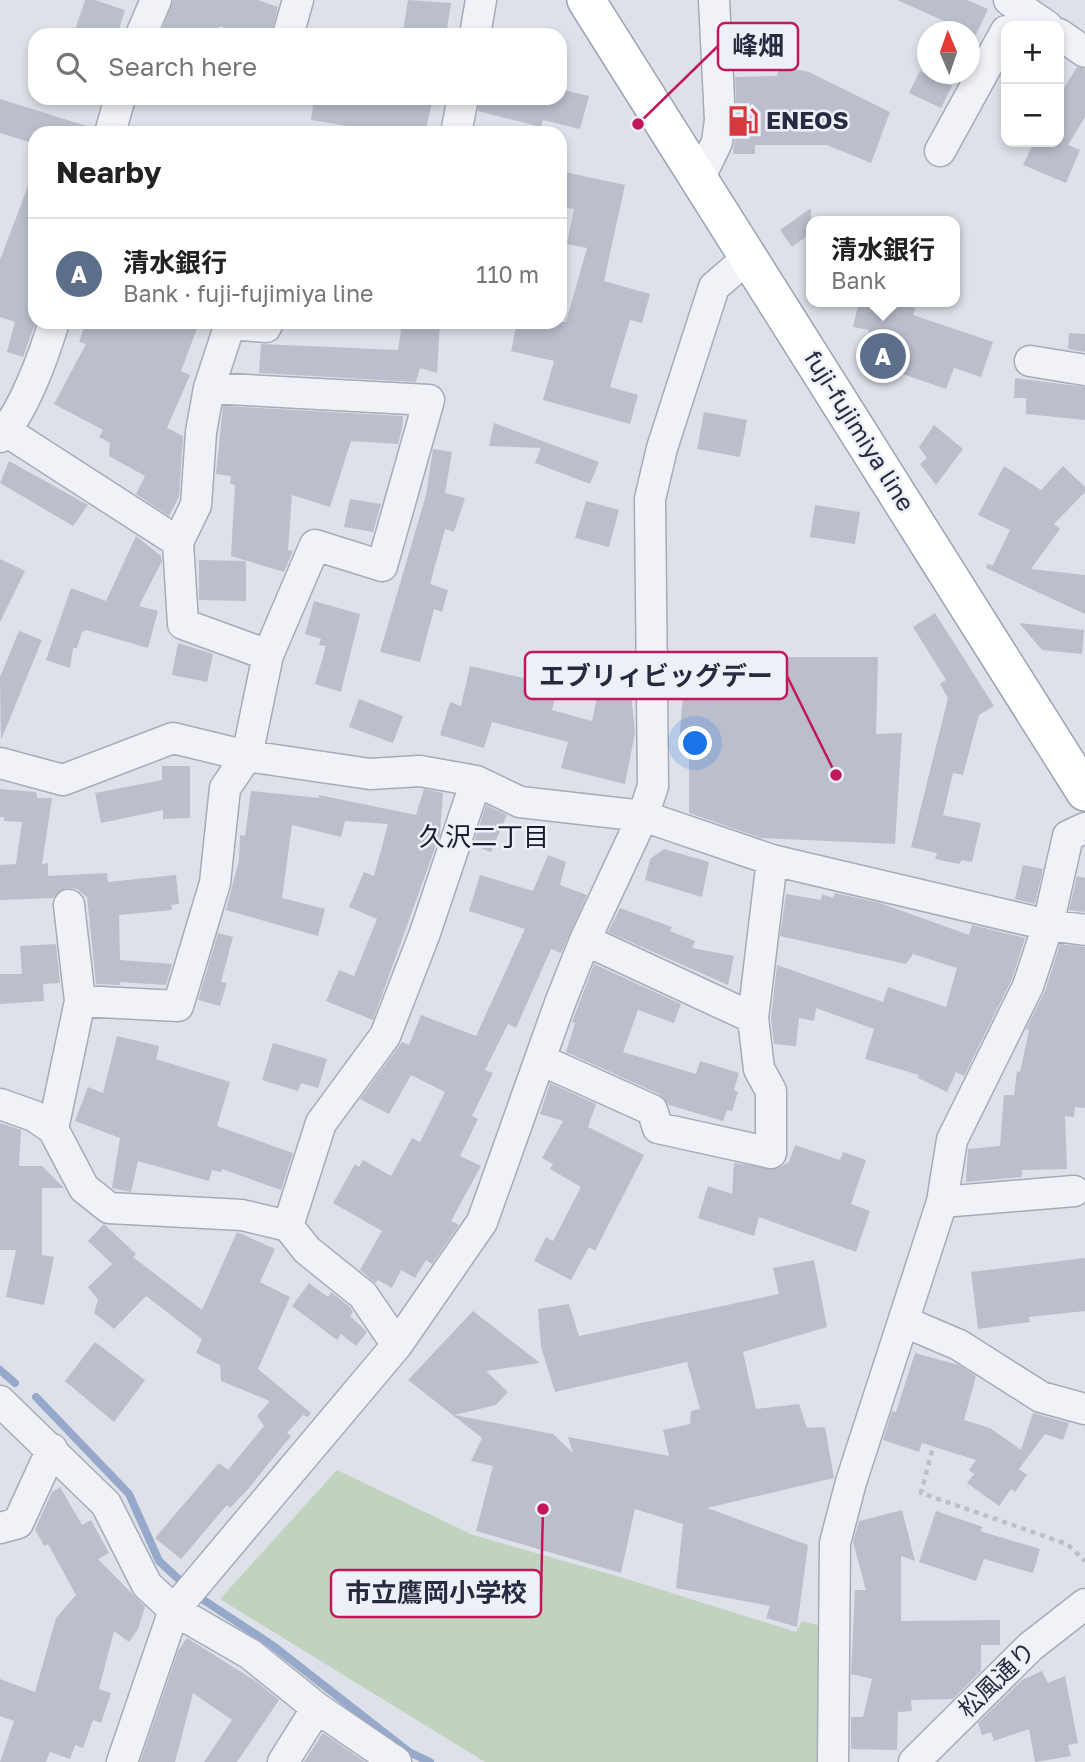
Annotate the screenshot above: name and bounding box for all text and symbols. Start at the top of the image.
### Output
north arrow [917,21,980,84]
map controls [1001,21,1064,147]
button: + [1001,21,1064,84]
callout: 峰畑 [718,23,798,70]
search box [28,28,567,105]
text: 峰畑 [732,30,784,61]
icon: search [52,48,90,86]
text: Search here [108,51,257,82]
button: − [1001,84,1064,147]
fuel station icon: ENEOS [726,104,760,138]
place label: ENEOS [766,105,849,134]
text: Nearby [56,154,161,190]
popup [806,216,960,307]
text: 清水銀行 [831,234,935,265]
text: 清水銀行 [123,247,227,278]
text: A [71,260,87,288]
text: 110 m [476,260,539,288]
text: Bank [831,266,887,294]
text: Bank · fuji-fujimiya line [123,279,373,307]
pin: A [860,330,906,382]
street label: fuji-fujimiya line [799,344,921,516]
callout: エブリィビッグデー [525,652,787,699]
text: エブリィビッグデー [539,660,773,691]
your location [678,726,712,760]
district label: 久沢二丁目 [419,821,549,852]
callout: 市立鷹岡小学校 [331,1570,541,1617]
text: 市立鷹岡小学校 [345,1577,527,1608]
street label: 松風通り [951,1635,1041,1723]

